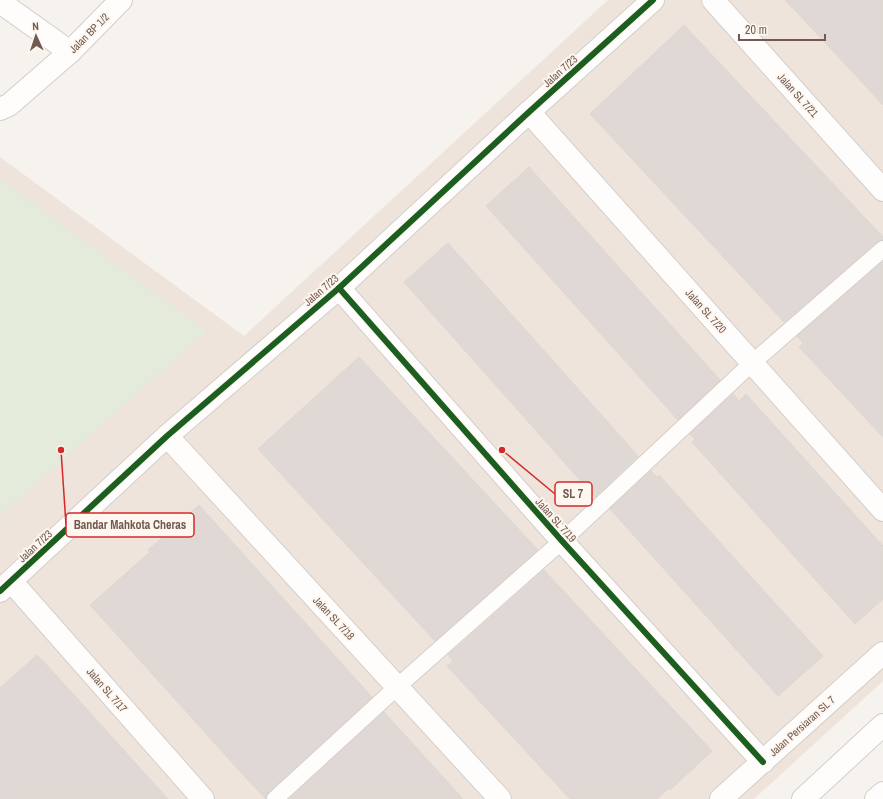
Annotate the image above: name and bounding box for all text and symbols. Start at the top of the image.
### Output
street label: Jalan BP 1/2 [66,10,112,56]
north arrow [16,16,56,56]
scale bar [739,16,825,42]
text: N [32,19,39,33]
text: 20 m [745,22,767,38]
street label: Jalan 7/23 [540,52,580,90]
street label: Jalan SL 7/21 [774,70,822,120]
street label: Jalan 7/23 [301,271,341,309]
street label: Jalan SL 7/20 [682,286,730,336]
callout: SL 7 [555,482,592,506]
street label: Jalan SL 7/19 [533,495,579,545]
callout: Bandar Mahkota Cheras [66,513,194,537]
text: Bandar Mahkota Cheras [74,517,187,533]
street label: Jalan 7/23 [15,527,55,565]
street label: Jalan SL 7/18 [310,593,358,643]
street label: Jalan SL 7/17 [84,665,130,715]
street label: Jalan Persiaran SL 7 [766,693,838,759]

